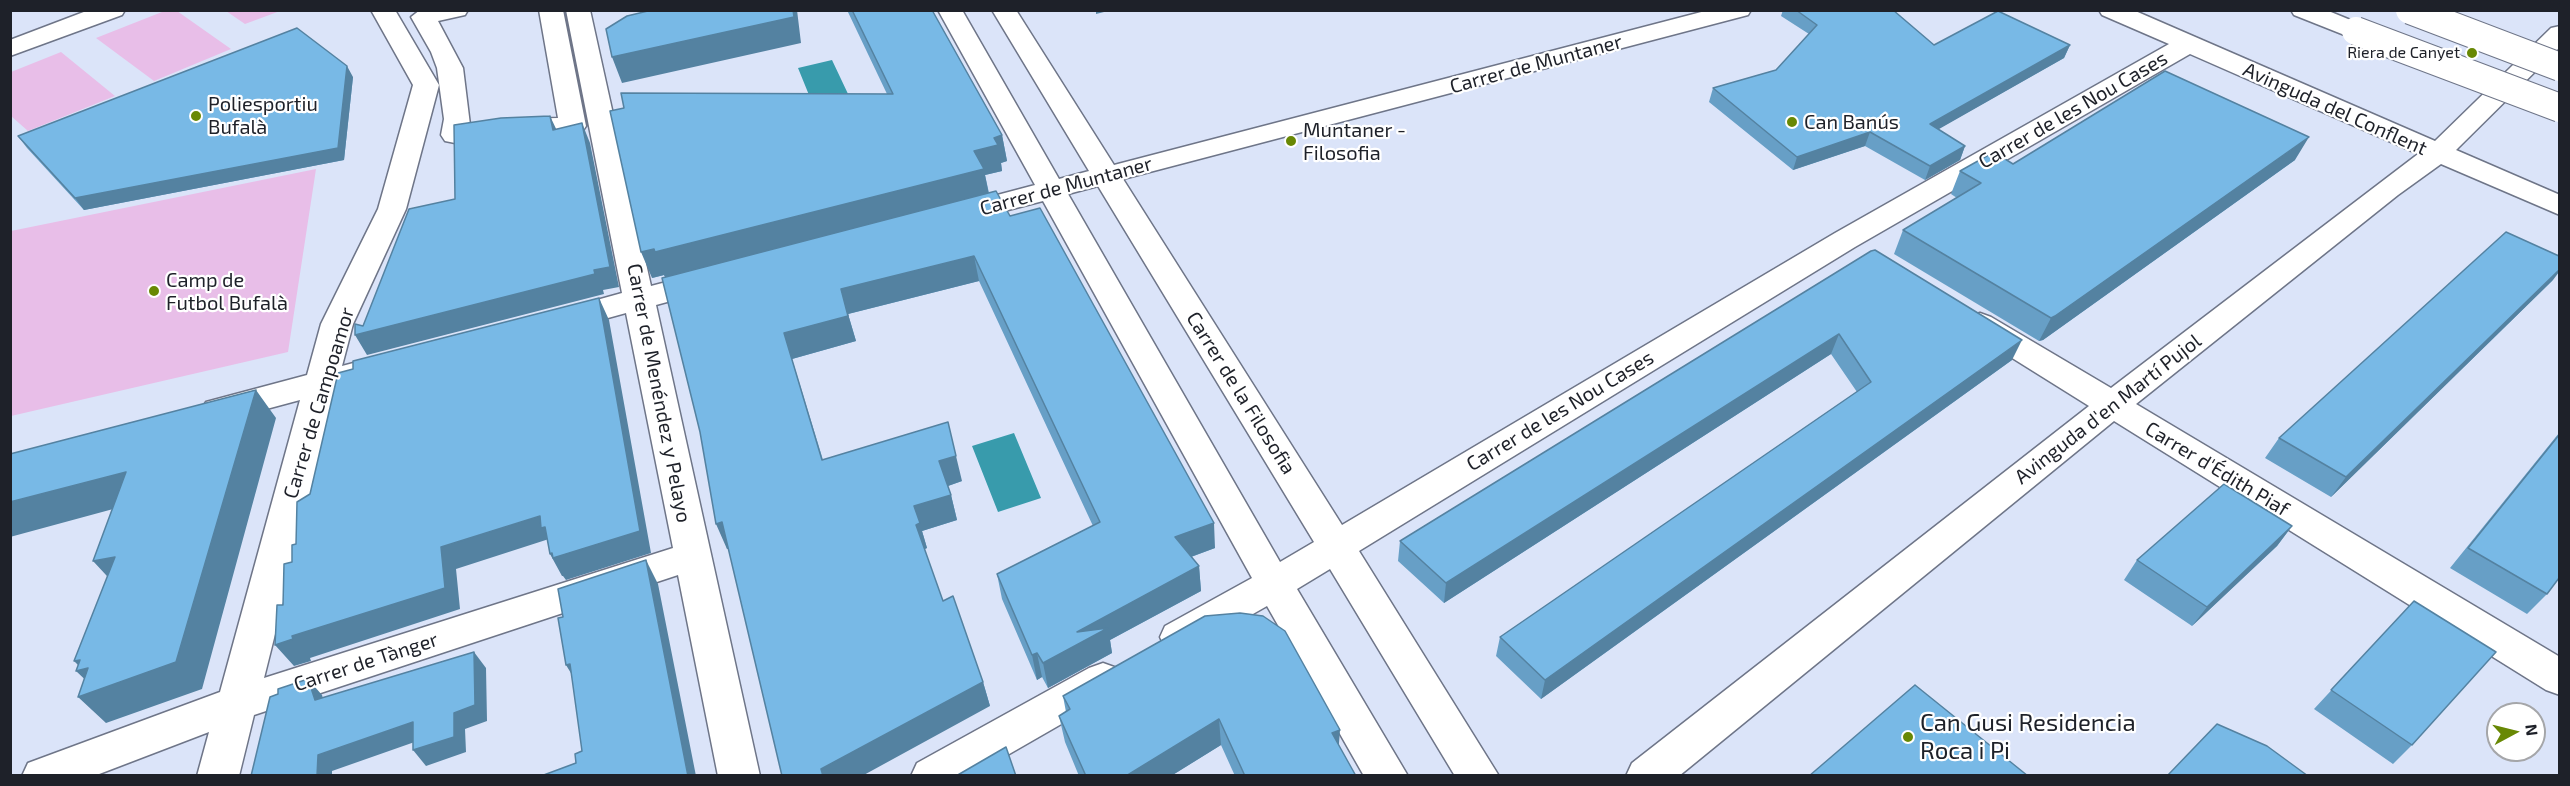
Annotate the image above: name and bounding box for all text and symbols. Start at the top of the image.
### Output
street label: Carrer de Muntaner [1447,29,1625,99]
place label: Riera de Canyet [2347,43,2460,63]
street label: Carrer de les Nou Cases [1974,46,2172,174]
marker: Riera de Canyet [2465,46,2479,60]
street label: Avinguda del Conflent [2239,58,2431,160]
place label: Poliesportiu Bufalà [208,92,318,139]
marker: Poliesportiu Bufalà [189,109,203,123]
place label: Can Banús [1804,110,1899,134]
marker: Can Banús [1785,115,1799,129]
place label: Muntaner - Filosofia [1303,118,1406,165]
marker: Muntaner - Filosofia [1284,134,1298,148]
street label: Carrer de Muntaner [977,151,1155,221]
street label: Carrer de Menéndez y Pelayo [622,261,696,525]
place label: Camp de Futbol Bufalà [166,268,288,315]
marker: Camp de Futbol Bufalà [147,284,161,298]
street label: Carrer de Campoamor [278,304,360,502]
street label: Carrer de la Filosofia [1181,307,1301,479]
street label: Avinguda d'en Martí Pujol [2010,329,2206,489]
street label: Carrer de les Nou Cases [1462,346,1658,476]
street label: Carrer d'Édith Piaf [2141,417,2293,521]
street label: Carrer de Tànger [291,627,441,697]
north arrow [2486,702,2546,762]
place label: Can Gusi Residencia Roca i Pi [1920,709,2136,765]
text: N [2522,723,2543,737]
marker: Can Gusi Residencia Roca i Pi [1901,730,1915,744]

